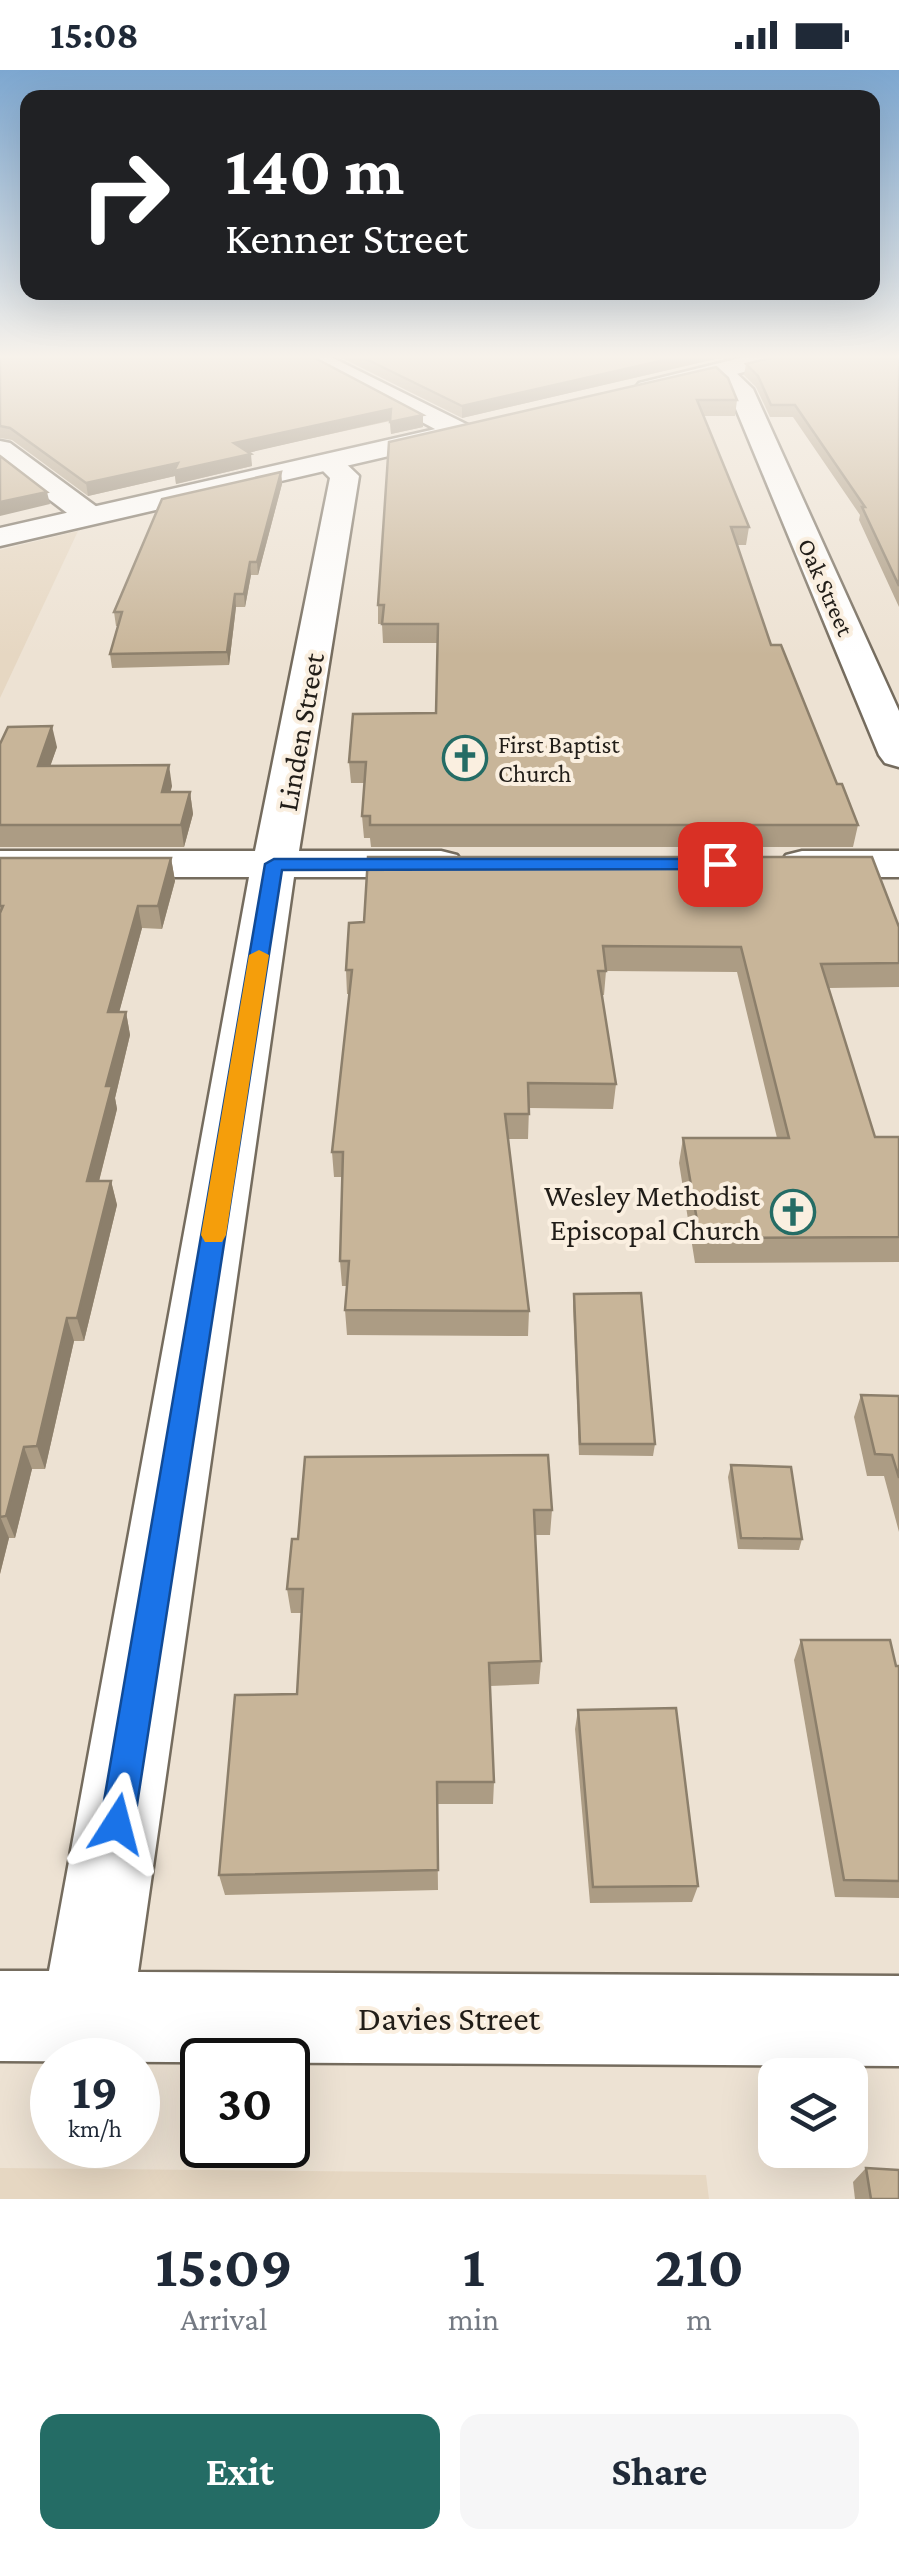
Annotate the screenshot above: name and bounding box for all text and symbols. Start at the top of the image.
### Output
text: 15:08 [50,14,139,56]
icon: right [60,130,190,260]
text: 140 m [225,131,404,209]
text: Kenner Street [225,213,468,263]
street label: Oak Street [793,534,860,640]
street label: Linden Street [270,649,330,814]
place label: First Baptist Church [498,731,620,787]
church icon: First Baptist Church [442,735,488,781]
pin [678,822,763,907]
icon: arrive [693,837,748,892]
place label: Wesley Methodist Episcopal Church [544,1179,761,1247]
church icon: Wesley Methodist Episcopal Church [770,1189,816,1235]
position arrow [65,1772,169,1876]
street label: Davies Street [358,1999,541,2038]
speed limit sign: 30 [180,2038,310,2168]
map controls [758,2058,868,2168]
button: layers [758,2058,868,2168]
text: 19 [72,2063,118,2119]
text: km/h [68,2115,122,2142]
text: 15:09 [155,2232,293,2299]
text: 1 [462,2232,485,2299]
text: 210 [654,2232,744,2299]
text: Arrival [180,2301,268,2337]
text: min [448,2301,499,2337]
text: m [686,2301,712,2337]
button: Exit [40,2414,440,2529]
button: Share [460,2414,859,2529]

